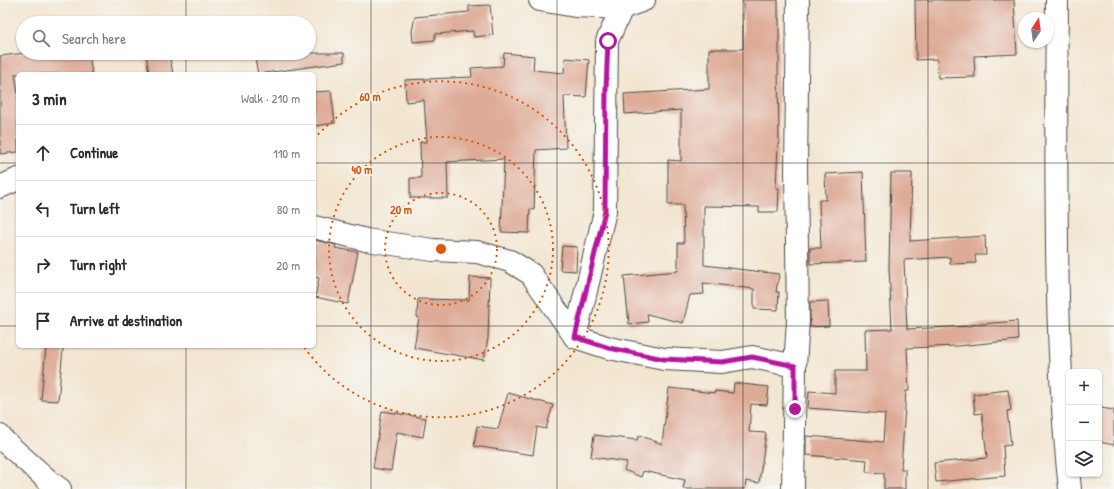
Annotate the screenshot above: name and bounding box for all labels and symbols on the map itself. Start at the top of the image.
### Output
north arrow [1018,12,1054,48]
route start [599,32,617,50]
text: 60 m [359,88,381,105]
text: 40 m [352,161,372,178]
text: 20 m [390,201,412,218]
centre of rings [434,242,448,256]
route end [786,400,804,418]

